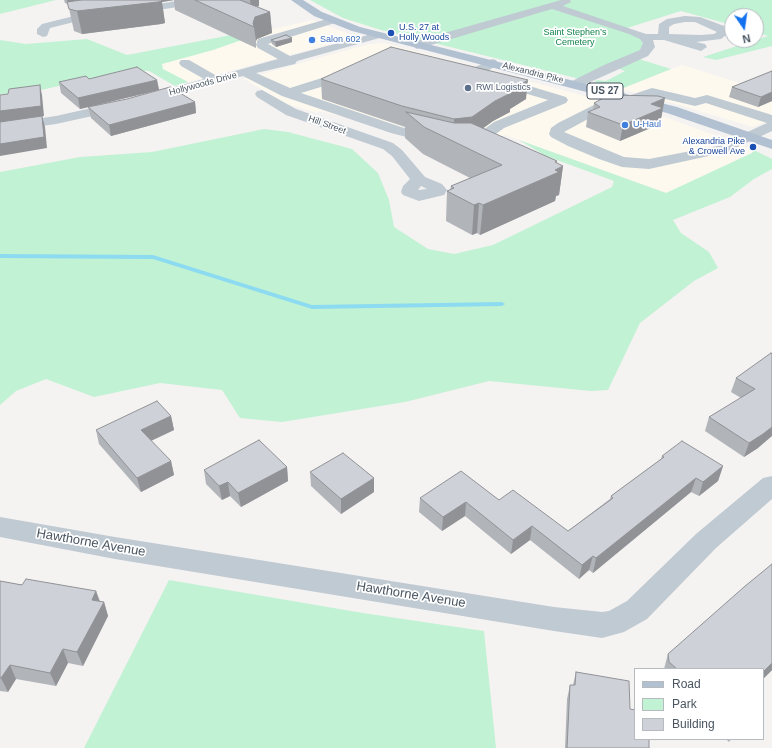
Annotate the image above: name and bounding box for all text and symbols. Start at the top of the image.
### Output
north arrow [724,8,764,48]
place label: U.S. 27 at Holly Woods [399,23,449,44]
marker: U.S. 27 at Holly Woods [386,28,396,38]
park label: Saint Stephen’s Cemetery [544,28,606,49]
text: N [741,32,752,45]
marker: Salon 602 [307,35,317,45]
place label: Salon 602 [320,35,361,45]
street label: Alexandria Pike [501,60,565,86]
street label: Hollywoods Drive [168,70,238,98]
marker: RWI Logistics [463,83,473,93]
place label: RWI Logistics [476,83,531,93]
road number: US 27 [587,83,623,99]
street label: Hill Street [307,113,347,137]
marker: U-Haul [620,120,630,130]
place label: U-Haul [633,120,661,130]
place label: Alexandria Pike & Crowell Ave [682,137,745,158]
marker: Alexandria Pike & Crowell Ave [748,142,758,152]
street label: Hawthorne Avenue [35,526,147,560]
street label: Hawthorne Avenue [355,579,467,611]
legend [634,668,764,740]
text: Road [672,677,701,691]
text: Park [672,697,697,711]
text: Building [672,717,715,731]

